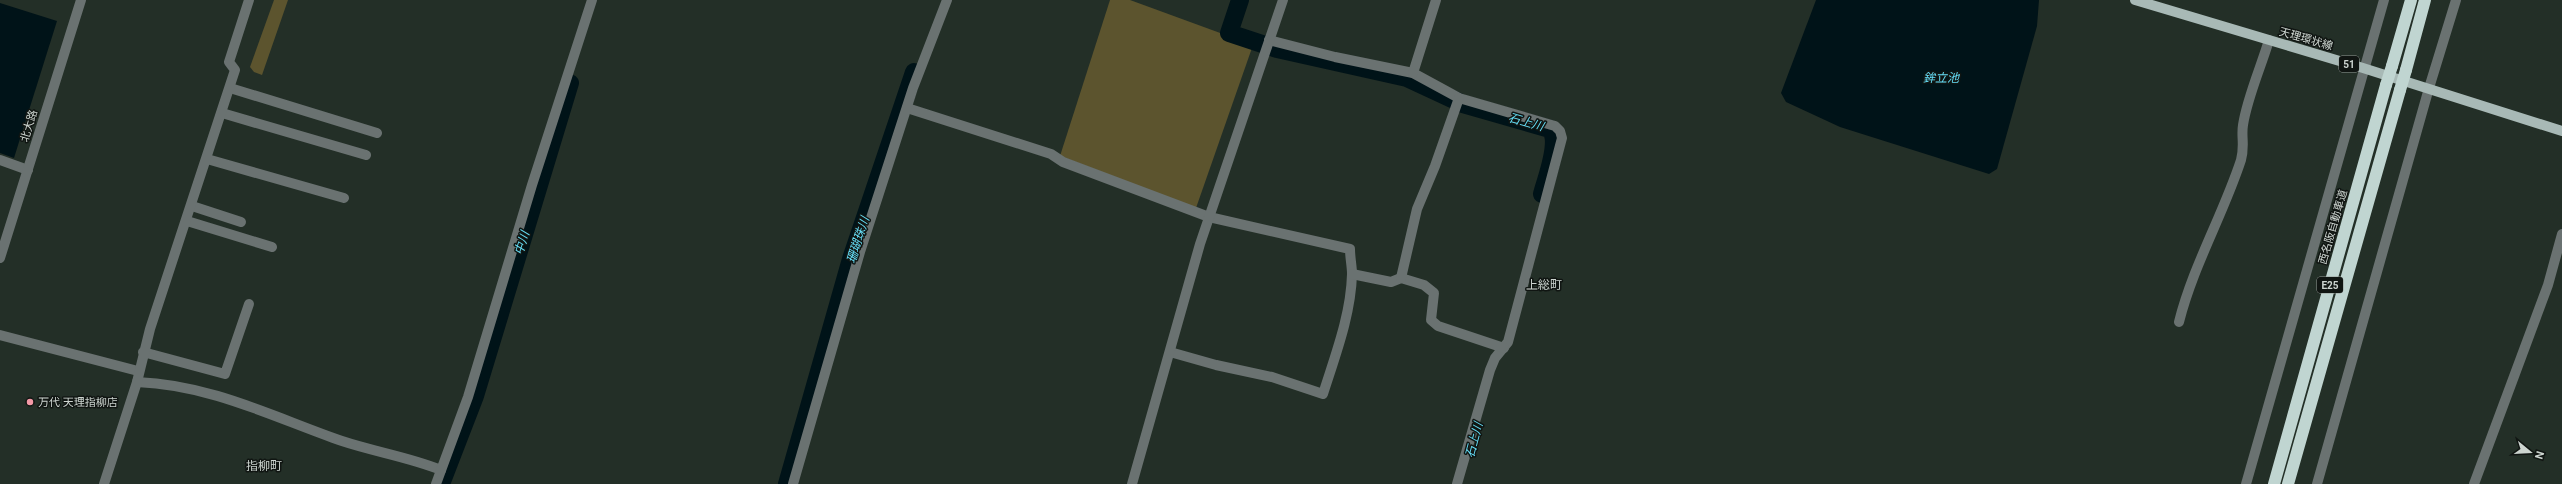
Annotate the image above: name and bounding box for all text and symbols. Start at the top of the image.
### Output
street label: 天理環状線 [2278,25,2334,53]
road number: 51 [2339,56,2359,72]
water label: 鉾立池 [1923,71,1960,85]
street label: 北大路 [18,108,40,144]
water label: 石上川 [1507,110,1547,134]
street label: 西名阪自動車道 [2316,188,2350,266]
water label: 珊瑚珠川 [844,213,873,265]
water label: 中川 [512,228,533,257]
road number: E25 [2317,277,2343,293]
district label: 上総町 [1526,278,1562,292]
place label: 万代 天理指柳店 [38,396,118,409]
marker: 万代 天理指柳店 [25,397,35,407]
water label: 石上川 [1463,419,1486,459]
north arrow [2510,432,2550,472]
text: N [2532,449,2546,461]
district label: 指柳町 [246,459,282,473]

